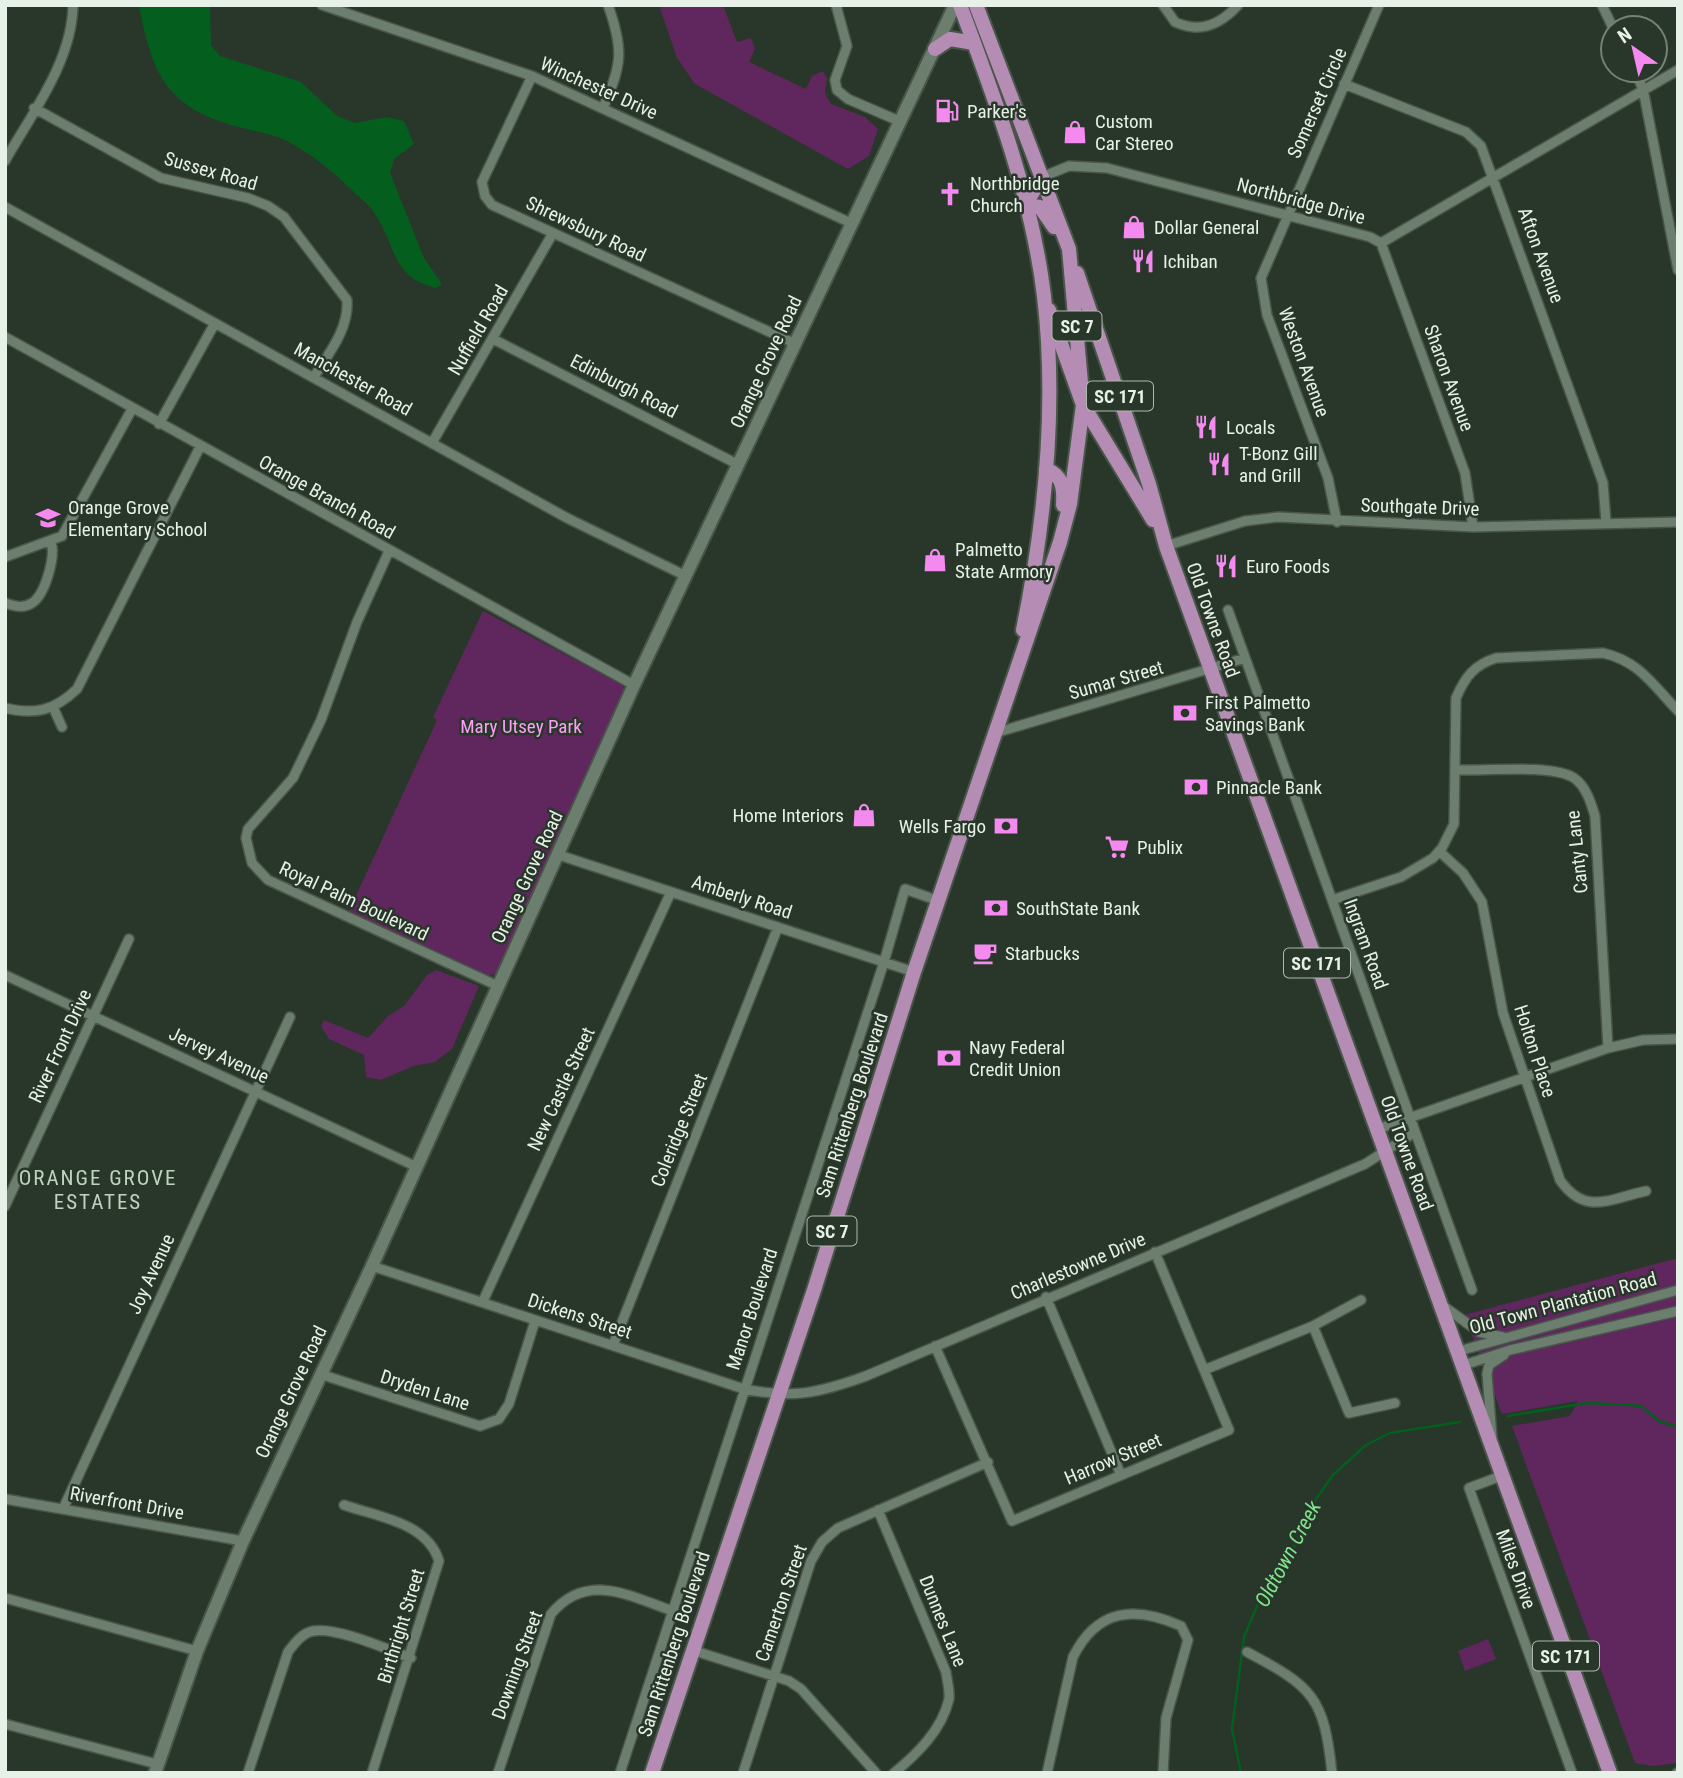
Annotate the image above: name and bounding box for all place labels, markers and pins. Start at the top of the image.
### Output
fuel station icon: Parker's [933,97,961,125]
place label: Parker's [967,100,1027,123]
place label: Custom Car Stereo [1095,110,1173,155]
shop icon: Custom Car Stereo [1061,118,1089,146]
place label: Northbridge Church [970,172,1060,217]
church icon: Northbridge Church [936,180,964,208]
shop icon: Dollar General [1120,213,1148,241]
place label: Dollar General [1154,216,1259,239]
restaurant icon: Ichiban [1129,247,1157,275]
place label: Ichiban [1163,250,1218,273]
restaurant icon: Locals [1192,413,1220,441]
place label: Locals [1226,416,1275,439]
place label: T-Bonz Gill and Grill [1239,442,1318,487]
restaurant icon: T-Bonz Gill and Grill [1205,450,1233,478]
place label: Orange Grove Elementary School [68,496,207,541]
school or university icon: Orange Grove Elementary School [34,504,62,532]
place label: Palmetto State Armory [955,538,1053,583]
shop icon: Palmetto State Armory [921,546,949,574]
restaurant icon: Euro Foods [1212,552,1240,580]
place label: Euro Foods [1246,555,1330,578]
place label: First Palmetto Savings Bank [1205,691,1311,736]
bank icon: First Palmetto Savings Bank [1171,699,1199,727]
bank icon: Pinnacle Bank [1182,773,1210,801]
place label: Pinnacle Bank [1216,776,1322,799]
shop icon: Home Interiors [850,801,878,829]
place label: Home Interiors [732,804,844,827]
bank icon: Wells Fargo [992,812,1020,840]
place label: Wells Fargo [899,815,986,838]
supermarket icon: Publix [1103,833,1131,861]
place label: Publix [1137,836,1183,859]
bank icon: SouthState Bank [982,894,1010,922]
place label: SouthState Bank [1016,897,1141,920]
cafe icon: Starbucks [971,939,999,967]
place label: Starbucks [1005,942,1080,965]
place label: Navy Federal Credit Union [969,1036,1065,1081]
bank icon: Navy Federal Credit Union [935,1044,963,1072]

